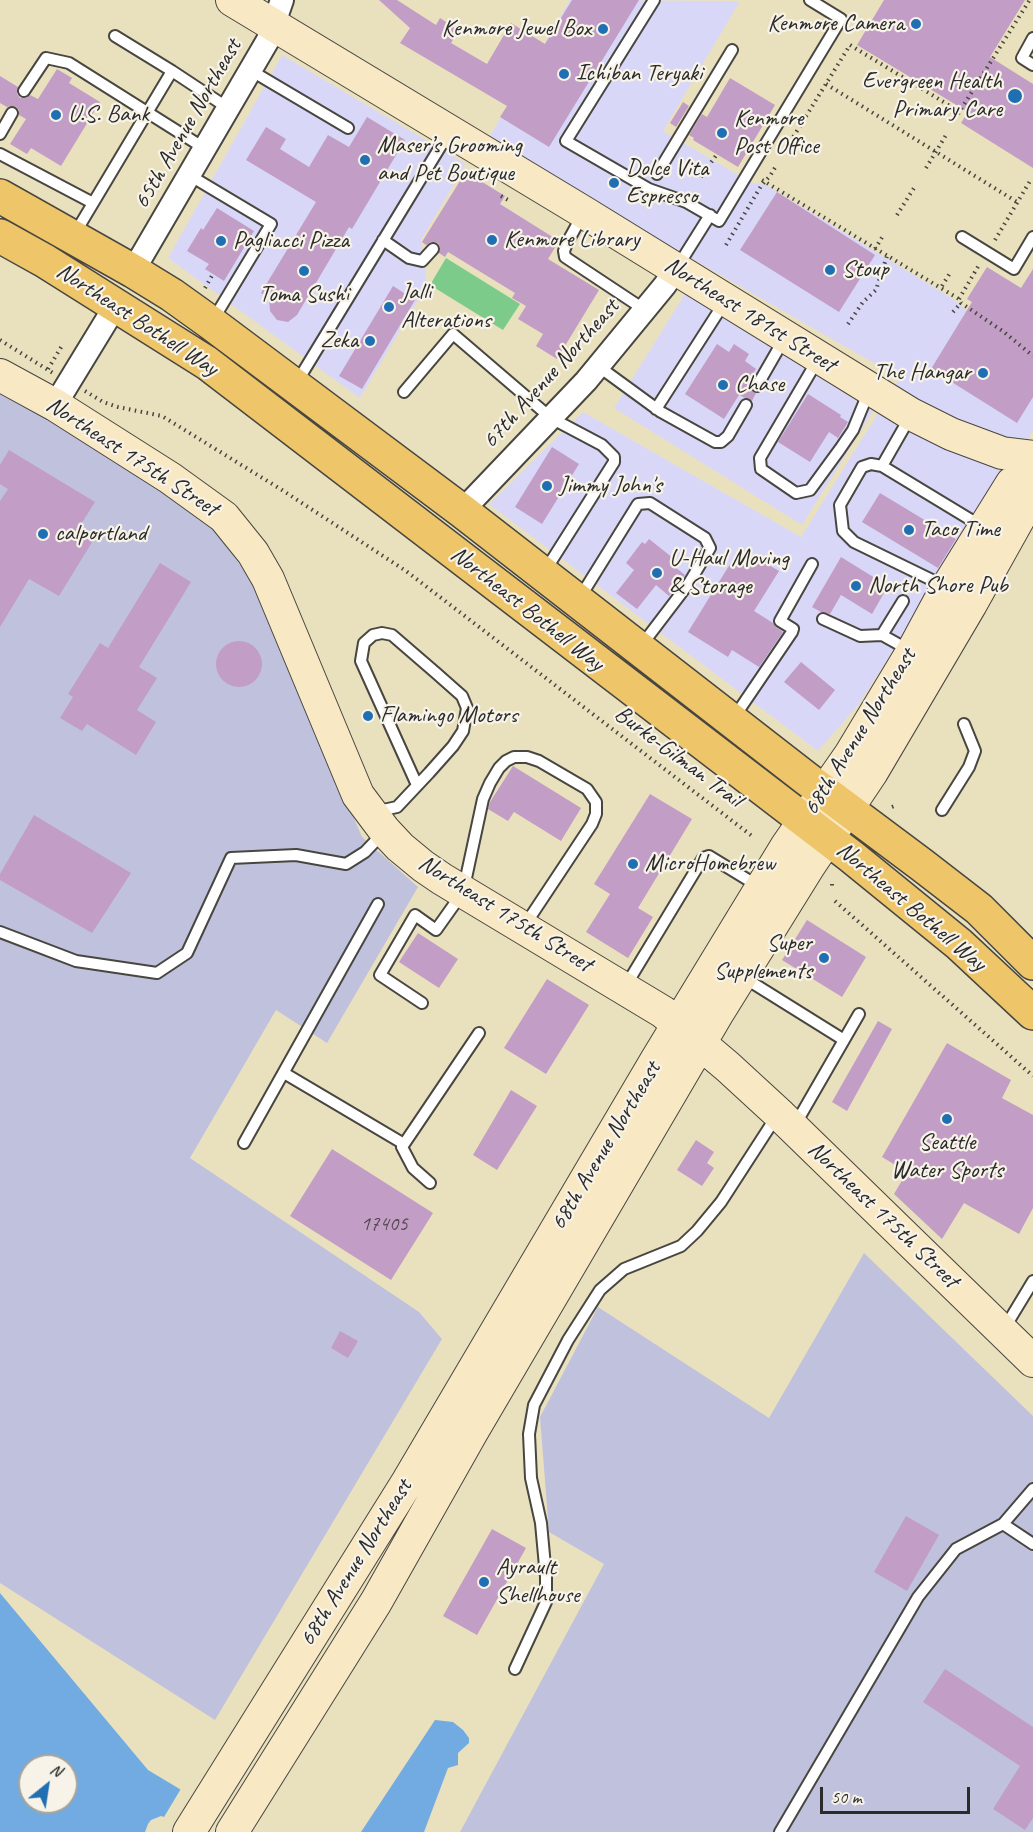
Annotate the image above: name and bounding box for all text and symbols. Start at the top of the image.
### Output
place label: Kenmore Camera [767,10,904,38]
place label: Kenmore Jewel Box [442,15,591,43]
marker: Kenmore Camera [909,17,923,31]
marker: Kenmore Jewel Box [596,22,610,36]
street label: 65th Avenue Northeast [128,34,248,214]
place label: Ichiban Teryaki [576,60,702,88]
marker: Ichiban Teryaki [557,67,571,81]
place label: Evergreen Health Primary Care [862,68,1002,124]
marker: Evergreen Health Primary Care [1006,87,1024,105]
place label: U.S. Bank [68,101,149,129]
place label: Kenmore Post Office [734,105,819,161]
marker: U.S. Bank [49,108,63,122]
marker: Kenmore Post Office [715,126,729,140]
place label: Maser’s Grooming and Pet Boutique [377,132,522,188]
marker: Maser’s Grooming and Pet Boutique [358,153,372,167]
place label: Dolce Vita Espresso [626,155,708,211]
marker: Dolce Vita Espresso [607,176,621,190]
place label: Kenmore Library [504,226,639,254]
place label: Pagliacci Pizza [233,227,349,255]
marker: Kenmore Library [485,233,499,247]
marker: Pagliacci Pizza [214,234,228,248]
street label: Northeast 181st Street [659,251,841,379]
place label: Stoup [842,256,889,284]
street label: Northeast Bothell Way [51,257,223,383]
marker: Stoup [823,263,837,277]
marker: Toma Sushi [297,264,311,278]
place label: Jalli Alterations [401,279,491,335]
place label: Toma Sushi [259,281,349,309]
street label: 67th Avenue Northeast [476,293,626,455]
marker: Jalli Alterations [382,300,396,314]
place label: Zeka [320,327,358,355]
marker: Zeka [363,334,377,348]
place label: The Hangar [873,359,971,387]
marker: The Hangar [976,366,990,380]
place label: Chase [735,371,784,399]
marker: Chase [716,378,730,392]
street label: Northeast 175th Street [41,391,223,523]
place label: Jimmy John's [559,472,662,500]
marker: Jimmy John's [540,479,554,493]
place label: Taco Time [921,516,1000,544]
place label: calportland [55,520,146,548]
marker: Taco Time [902,523,916,537]
marker: calportland [36,527,50,541]
street label: Northeast Bothell Way [444,540,610,678]
place label: U-Haul Moving & Storage [669,545,789,601]
marker: U-Haul Moving & Storage [650,566,664,580]
place label: North Shore Pub [868,572,1008,600]
marker: North Shore Pub [849,579,863,593]
street label: 68th Avenue Northeast [797,643,923,821]
street label: Burke-Gilman Trail [608,700,748,814]
place label: Flamingo Motors [380,702,518,730]
marker: Flamingo Motors [361,709,375,723]
street label: Northeast Bothell Way [830,836,992,978]
street label: Northeast 175th Street [413,849,597,979]
place label: MicroHomebrew [645,850,775,878]
marker: MicroHomebrew [626,857,640,871]
place label: Super Supplements [714,930,812,986]
marker: Super Supplements [817,951,831,965]
street label: 68th Avenue Northeast [544,1057,668,1235]
marker: Seattle Water Sports [940,1112,954,1126]
place label: Seattle Water Sports [891,1129,1003,1185]
street label: Northeast 175th Street [801,1135,965,1295]
house number: 17405 [360,1211,408,1237]
street label: 68th Avenue Northeast [293,1474,419,1652]
place label: Ayrault Shellhouse [496,1554,580,1610]
marker: Ayrault Shellhouse [477,1575,491,1589]
north arrow [18,1754,78,1814]
text: N [47,1759,65,1781]
scale bar [823,1775,973,1813]
text: 50 m [831,1786,862,1808]

